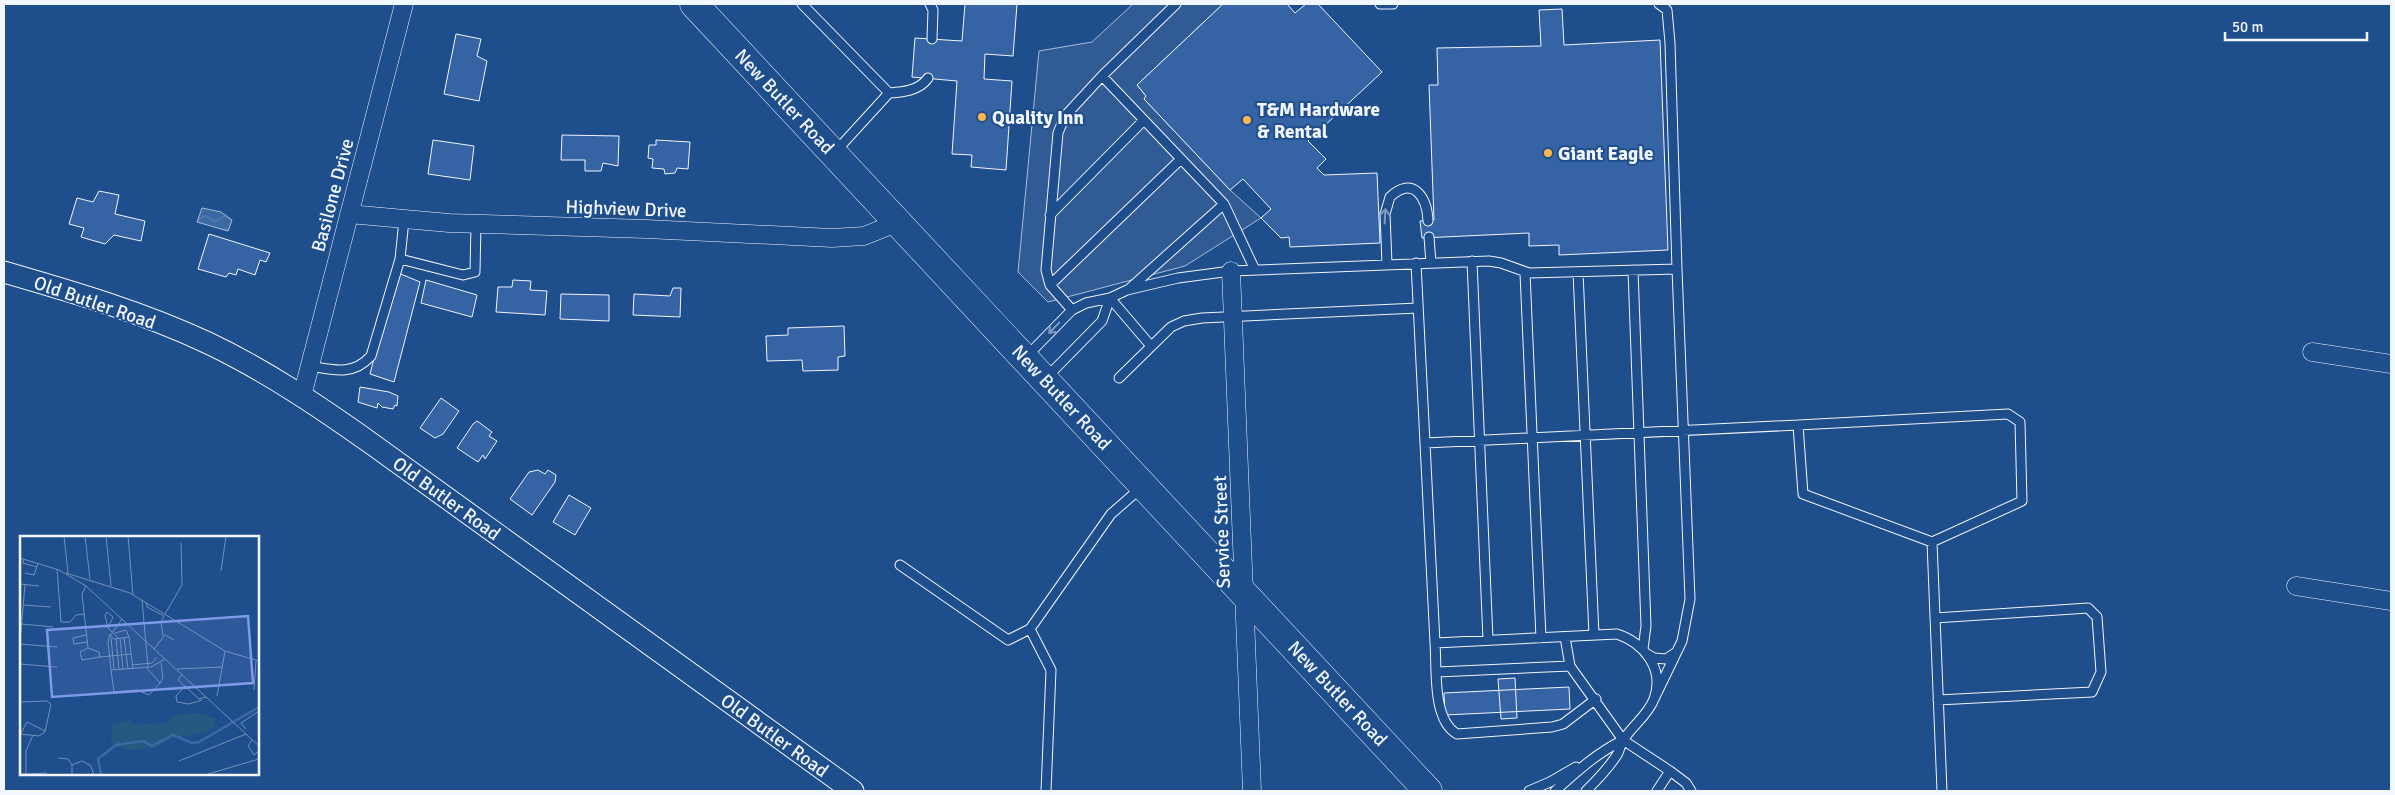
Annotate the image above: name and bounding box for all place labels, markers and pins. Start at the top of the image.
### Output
place label: T&M Hardware & Rental [1257,98,1380,144]
place label: Quality Inn [992,106,1084,130]
marker: Quality Inn [976,111,988,123]
marker: T&M Hardware & Rental [1241,114,1253,126]
place label: Giant Eagle [1558,142,1653,166]
marker: Giant Eagle [1542,147,1554,159]

